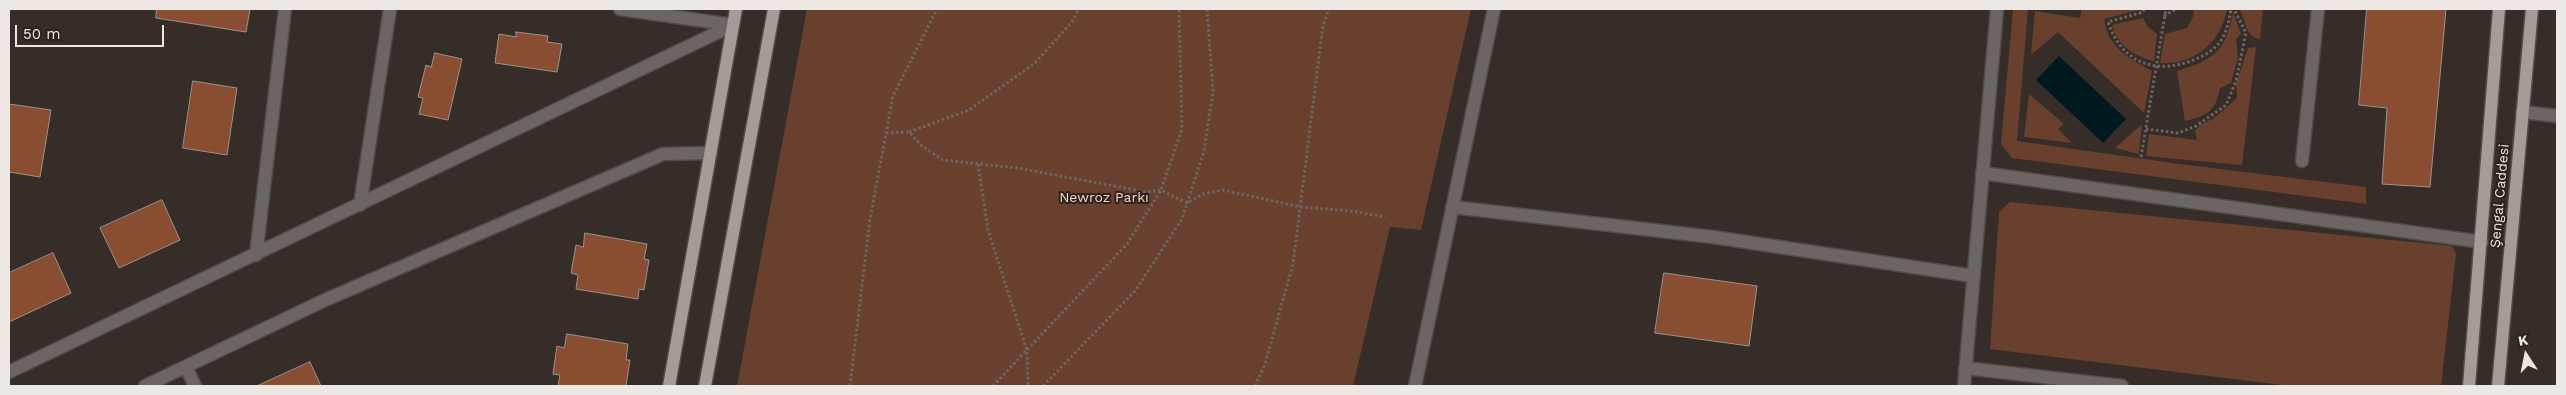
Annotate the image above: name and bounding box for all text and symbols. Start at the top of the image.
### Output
scale bar [18,15,166,47]
text: 50 m [23,25,60,43]
street label: Şengal Caddesi [2487,143,2513,249]
park label: Newroz Parkı [1059,190,1149,206]
north arrow [2501,330,2551,380]
text: K [2517,331,2529,349]

